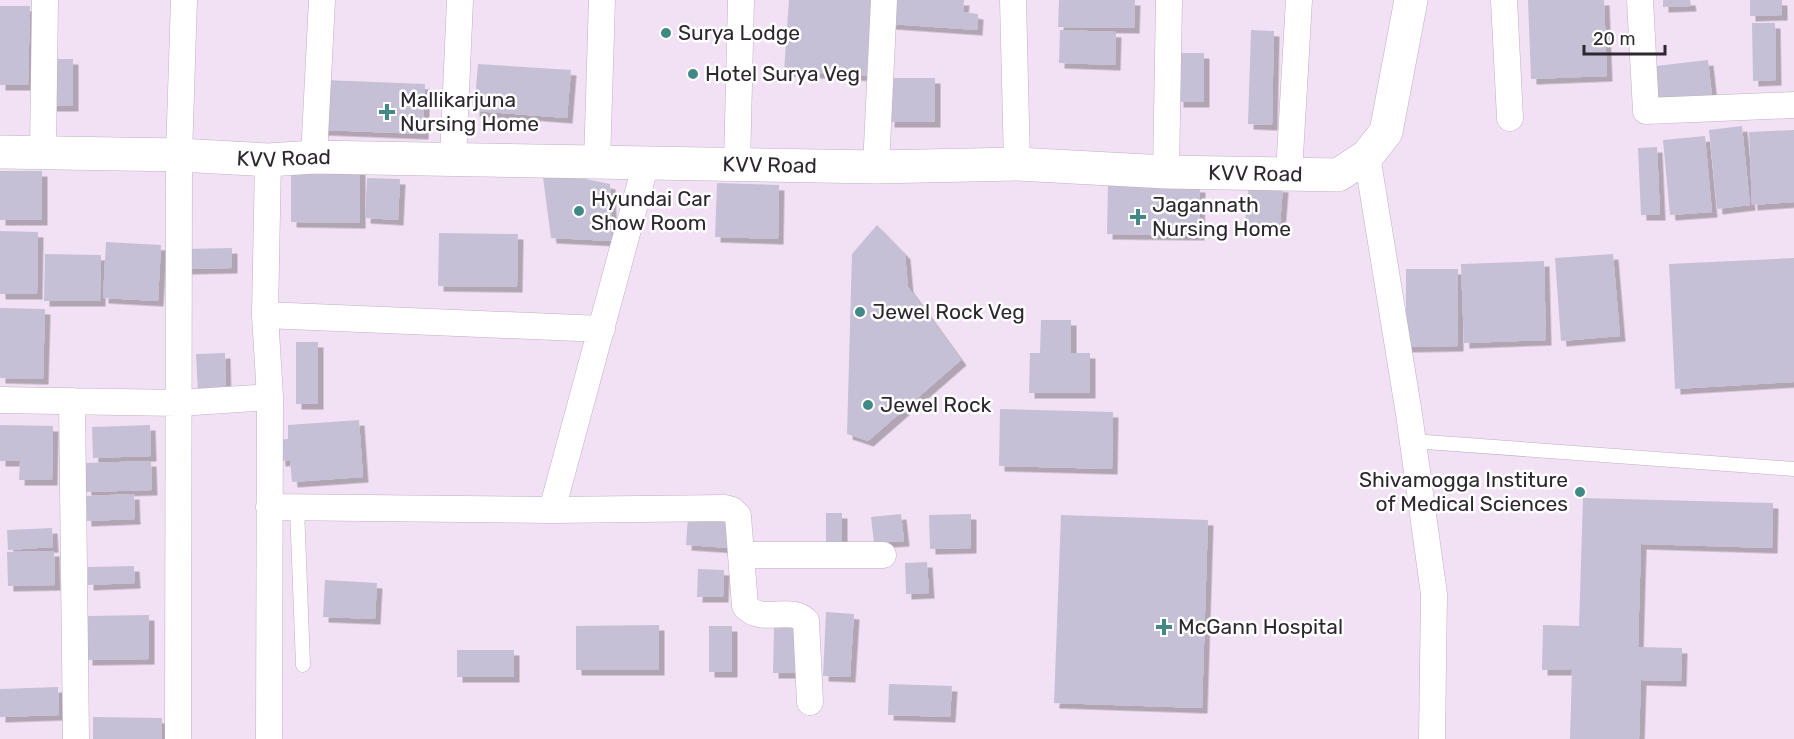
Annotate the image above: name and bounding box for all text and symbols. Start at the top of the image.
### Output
scale bar [1584,18,1665,56]
place label: Surya Lodge [678,20,800,45]
marker: Surya Lodge [659,26,673,40]
text: 20 m [1593,28,1635,50]
place label: Hotel Surya Veg [705,61,860,86]
marker: Hotel Surya Veg [686,67,700,81]
place label: Mallikarjuna Nursing Home [400,87,539,136]
marker: Mallikarjuna Nursing Home [378,103,396,121]
street label: KVV Road [236,144,331,172]
street label: KVV Road [722,151,817,178]
street label: KVV Road [1208,160,1303,186]
place label: Hyundai Car Show Room [591,186,711,235]
place label: Jagannath Nursing Home [1152,192,1291,241]
marker: Hyundai Car Show Room [572,204,586,218]
marker: Jagannath Nursing Home [1129,208,1147,226]
place label: Jewel Rock Veg [872,299,1025,324]
marker: Jewel Rock Veg [853,305,867,319]
place label: Jewel Rock [880,392,992,417]
marker: Jewel Rock [861,398,875,412]
place label: Shivamogga Institure of Medical Sciences [1359,467,1568,516]
marker: Shivamogga Institure of Medical Sciences [1573,485,1587,499]
place label: McGann Hospital [1178,614,1343,639]
marker: McGann Hospital [1155,618,1173,636]

